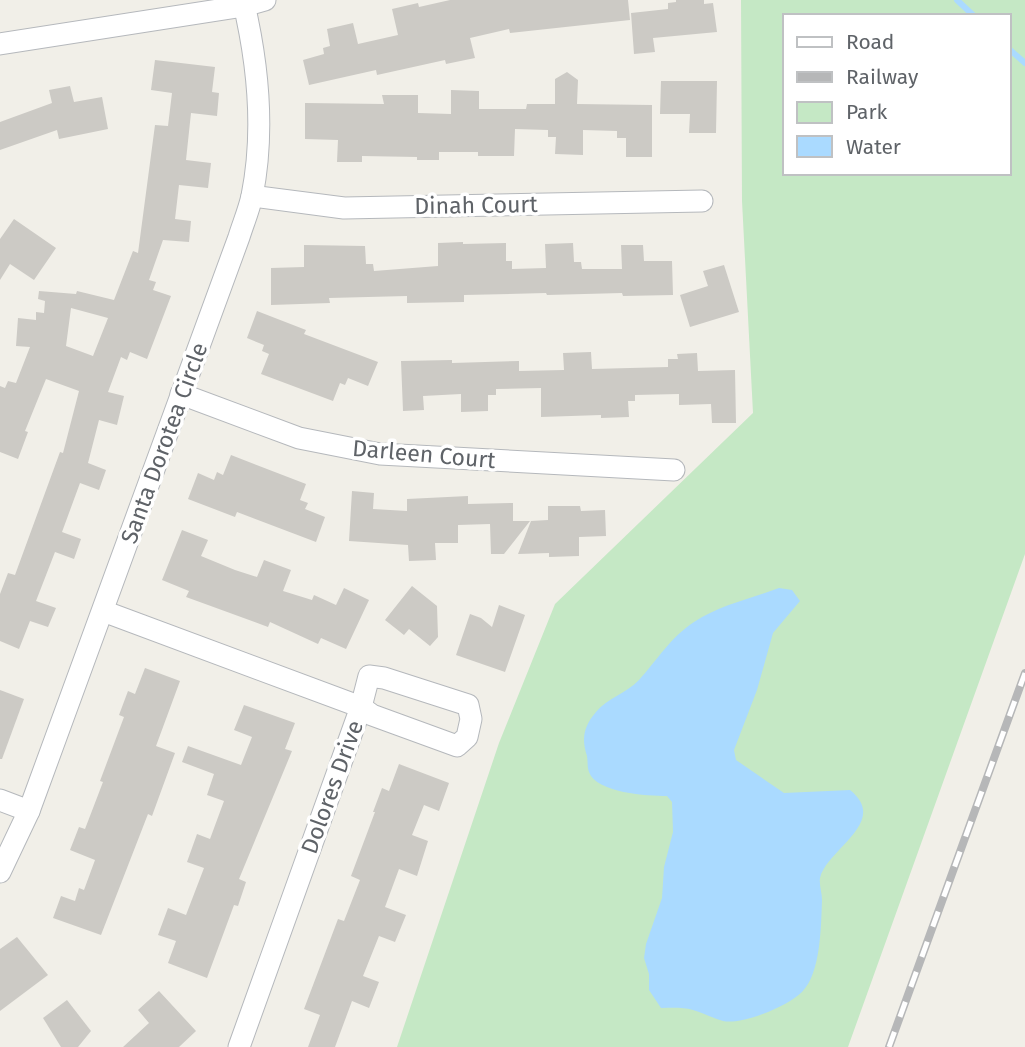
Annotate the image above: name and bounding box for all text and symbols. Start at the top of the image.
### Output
legend [783,14,1011,175]
text: Road [846,29,894,55]
text: Railway [846,64,919,90]
text: Park [846,99,888,125]
text: Water [846,134,901,160]
street label: Dinah Court [414,190,539,220]
street label: Santa Dorotea Circle [115,339,213,547]
street label: Darleen Court [351,434,497,474]
street label: Dolores Drive [295,717,369,857]

